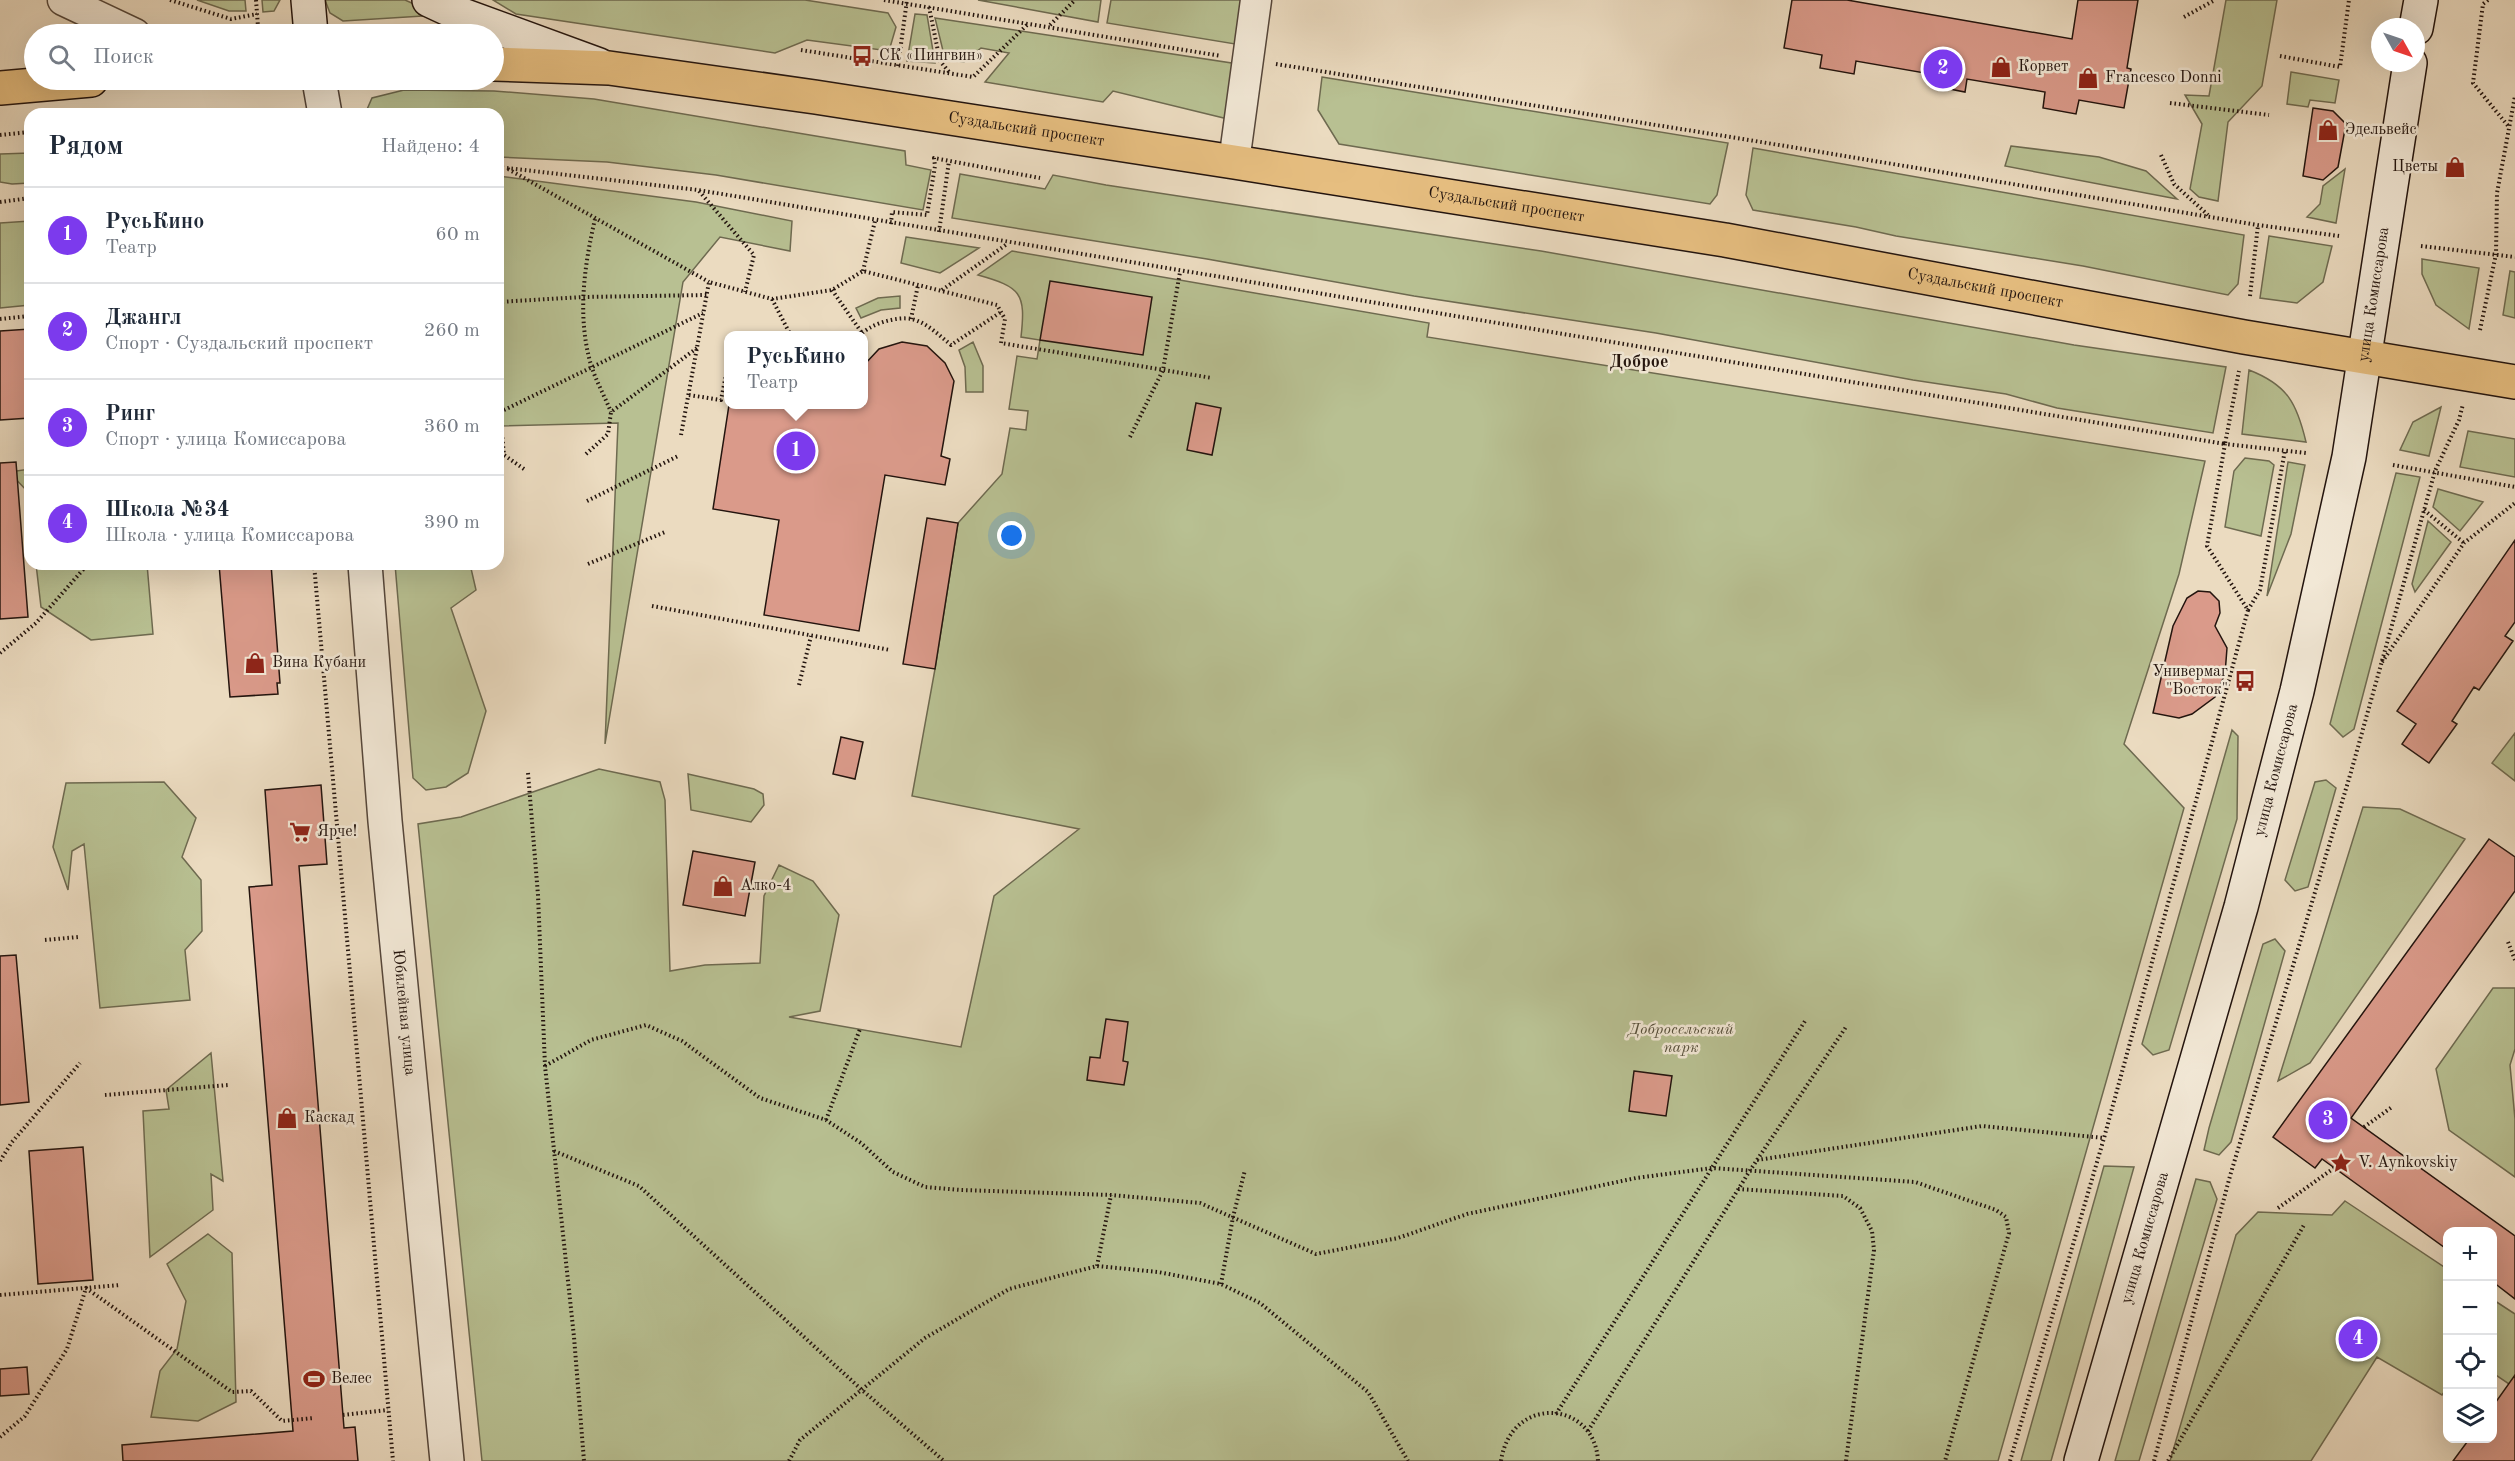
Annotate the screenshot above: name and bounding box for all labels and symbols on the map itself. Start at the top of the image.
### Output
north arrow [2371,18,2425,72]
bus stop icon: СК «Пингвин» [850,44,874,68]
pin: 2 [1924,46,1962,92]
place label: СК «Пингвин» [879,48,983,64]
shop icon: Корвет [1989,55,2013,79]
place label: Корвет [2018,59,2068,75]
shop icon: Francesco Donni [2076,66,2100,90]
place label: Francesco Donni [2105,70,2222,86]
street label: Суздальский проспект [947,110,1106,150]
shop icon: Эдельвейс [2316,118,2340,142]
place label: Эдельвейс [2345,122,2417,138]
shop icon: Цветы [2443,155,2467,179]
place label: Цветы [2392,159,2438,175]
street label: Суздальский проспект [1427,185,1586,226]
street label: улица Комиссарова [2356,226,2393,363]
street label: Суздальский проспект [1906,266,2064,311]
district label: Доброе [1610,353,1668,371]
pin: 1 [776,428,816,474]
your location [997,521,1026,550]
shop icon: Вина Кубани [243,651,267,675]
place label: Вина Кубани [272,655,366,671]
place label: Универмаг "Восток" [2152,664,2228,698]
bus stop icon: Универмаг "Восток" [2233,669,2257,693]
street label: улица Комиссарова [2252,702,2301,838]
supermarket icon: Ярче! [288,820,312,844]
place label: Ярче! [317,824,357,840]
shop icon: Алко-4 [711,874,735,898]
place label: Алко-4 [740,878,791,894]
street label: Юбилейная улица [389,948,418,1076]
park label: Добросельский парк [1626,1022,1734,1056]
pin: 3 [2308,1098,2348,1142]
shop icon: Каскад [275,1106,299,1130]
place label: Каскад [304,1110,354,1126]
place icon: V. Aynkovskiy [2329,1151,2353,1175]
place label: V. Aynkovskiy [2358,1155,2458,1171]
street label: улица Комиссарова [2119,1170,2172,1306]
pin: 4 [2338,1316,2378,1362]
sports icon: Велес [302,1367,326,1391]
place label: Велес [331,1371,372,1387]

